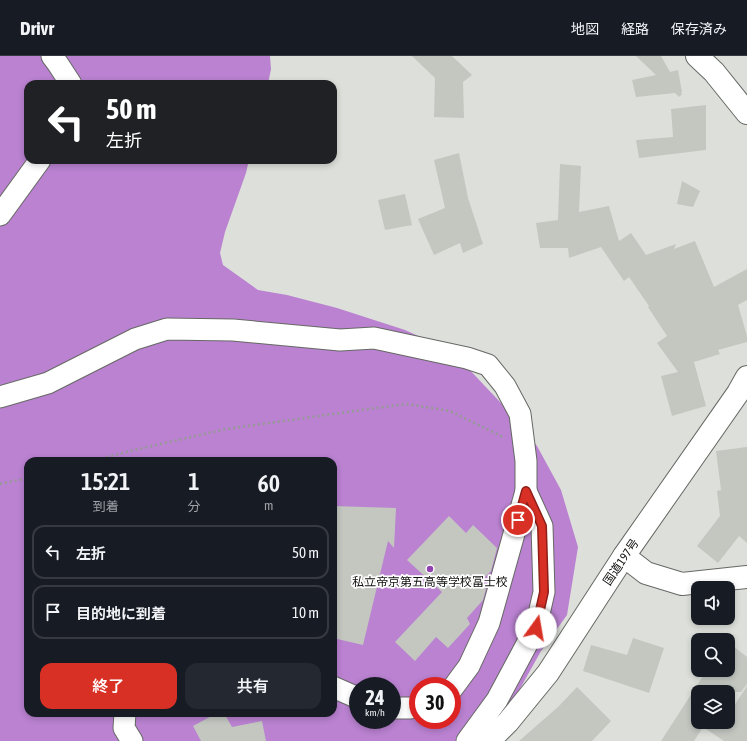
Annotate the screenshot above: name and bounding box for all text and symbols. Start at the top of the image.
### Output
text: Drivr [20,17,54,39]
text: 地図 [571,21,599,37]
text: 経路 [621,21,649,37]
text: 保存済み [671,21,727,37]
text: 50 m [106,93,156,125]
icon: left [40,96,92,148]
text: 左折 [106,130,142,151]
text: 15:21 [81,468,130,495]
text: 1 [188,468,200,495]
text: 60 [257,470,280,497]
text: m [264,498,273,513]
text: 到着 [93,499,119,514]
text: 分 [187,499,200,514]
pin [501,503,535,537]
icon: arrive [507,509,529,531]
street label: 国道197号 [600,536,642,588]
icon: left [42,541,64,563]
text: 50 m [292,544,319,561]
text: 左折 [76,545,106,562]
marker: 私立帝京第五高等学校冨士校 [425,564,435,574]
place label: 私立帝京第五高等学校冨士校 [352,575,508,589]
map controls [691,581,735,729]
button: sound [691,581,735,625]
icon: arrive [42,601,64,623]
text: 10 m [292,604,319,621]
text: 目的地に到着 [76,605,166,622]
position arrow [515,607,557,649]
button: search [691,633,735,677]
button: 終了 [40,663,177,709]
button: 共有 [185,663,321,709]
speed limit sign: 30 [409,677,461,729]
button: layers [691,685,735,729]
text: 24 [366,686,384,709]
text: km/h [365,707,385,718]

